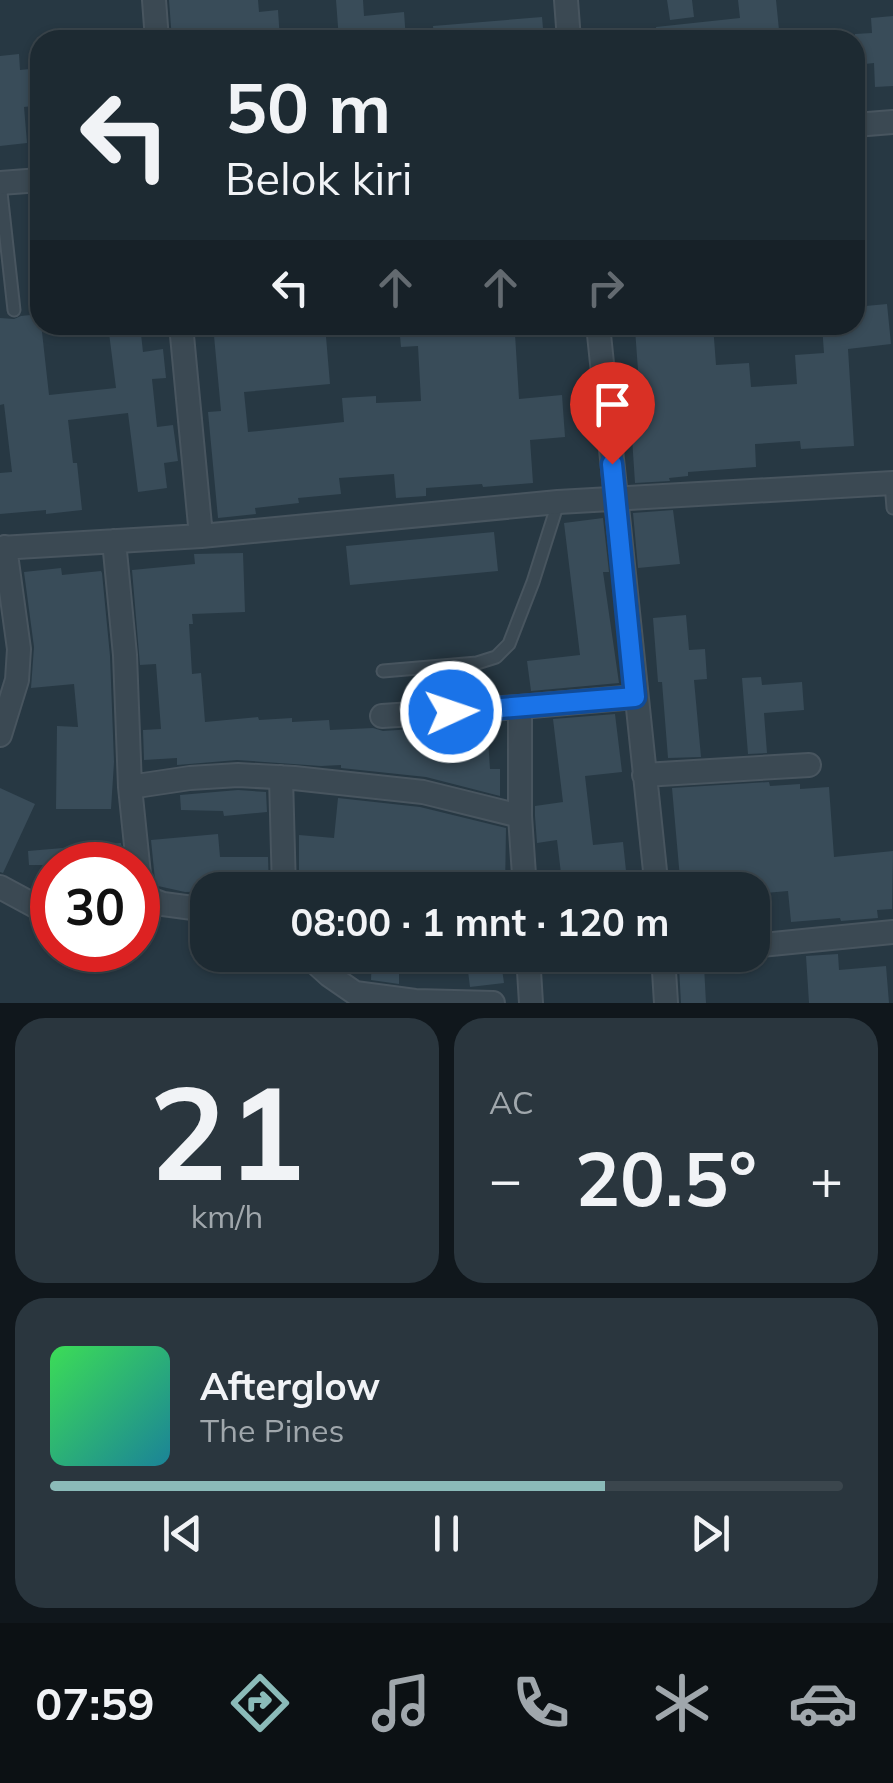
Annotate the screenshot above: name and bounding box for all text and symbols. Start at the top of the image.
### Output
text: 50 m [225,63,391,151]
icon: left [60,70,190,200]
text: Belok kiri [225,150,412,206]
icon: left [263,260,318,315]
icon: ahead [368,260,423,315]
icon: ahead [473,260,528,315]
icon: right [578,260,633,315]
pin [570,362,655,465]
icon: arrive [585,377,640,432]
position arrow [399,660,503,764]
speed limit sign: 30 [30,842,160,972]
text: 08:00 · 1 mnt · 120 m [290,898,670,946]
text: 21 [149,1049,305,1213]
text: AC [489,1082,534,1122]
text: 20.5° [575,1131,757,1225]
text: − [489,1144,522,1213]
text: + [810,1144,843,1213]
text: km/h [191,1196,263,1236]
text: Afterglow [200,1362,380,1410]
text: The Pines [200,1410,344,1450]
icon: previous [155,1506,210,1561]
icon: pause [419,1506,474,1561]
icon: next [683,1506,738,1561]
icon: directions [225,1668,295,1738]
icon: music [366,1668,436,1738]
icon: phone [506,1668,576,1738]
icon: climate [647,1668,717,1738]
icon: car [788,1668,858,1738]
text: 07:59 [35,1675,154,1731]

